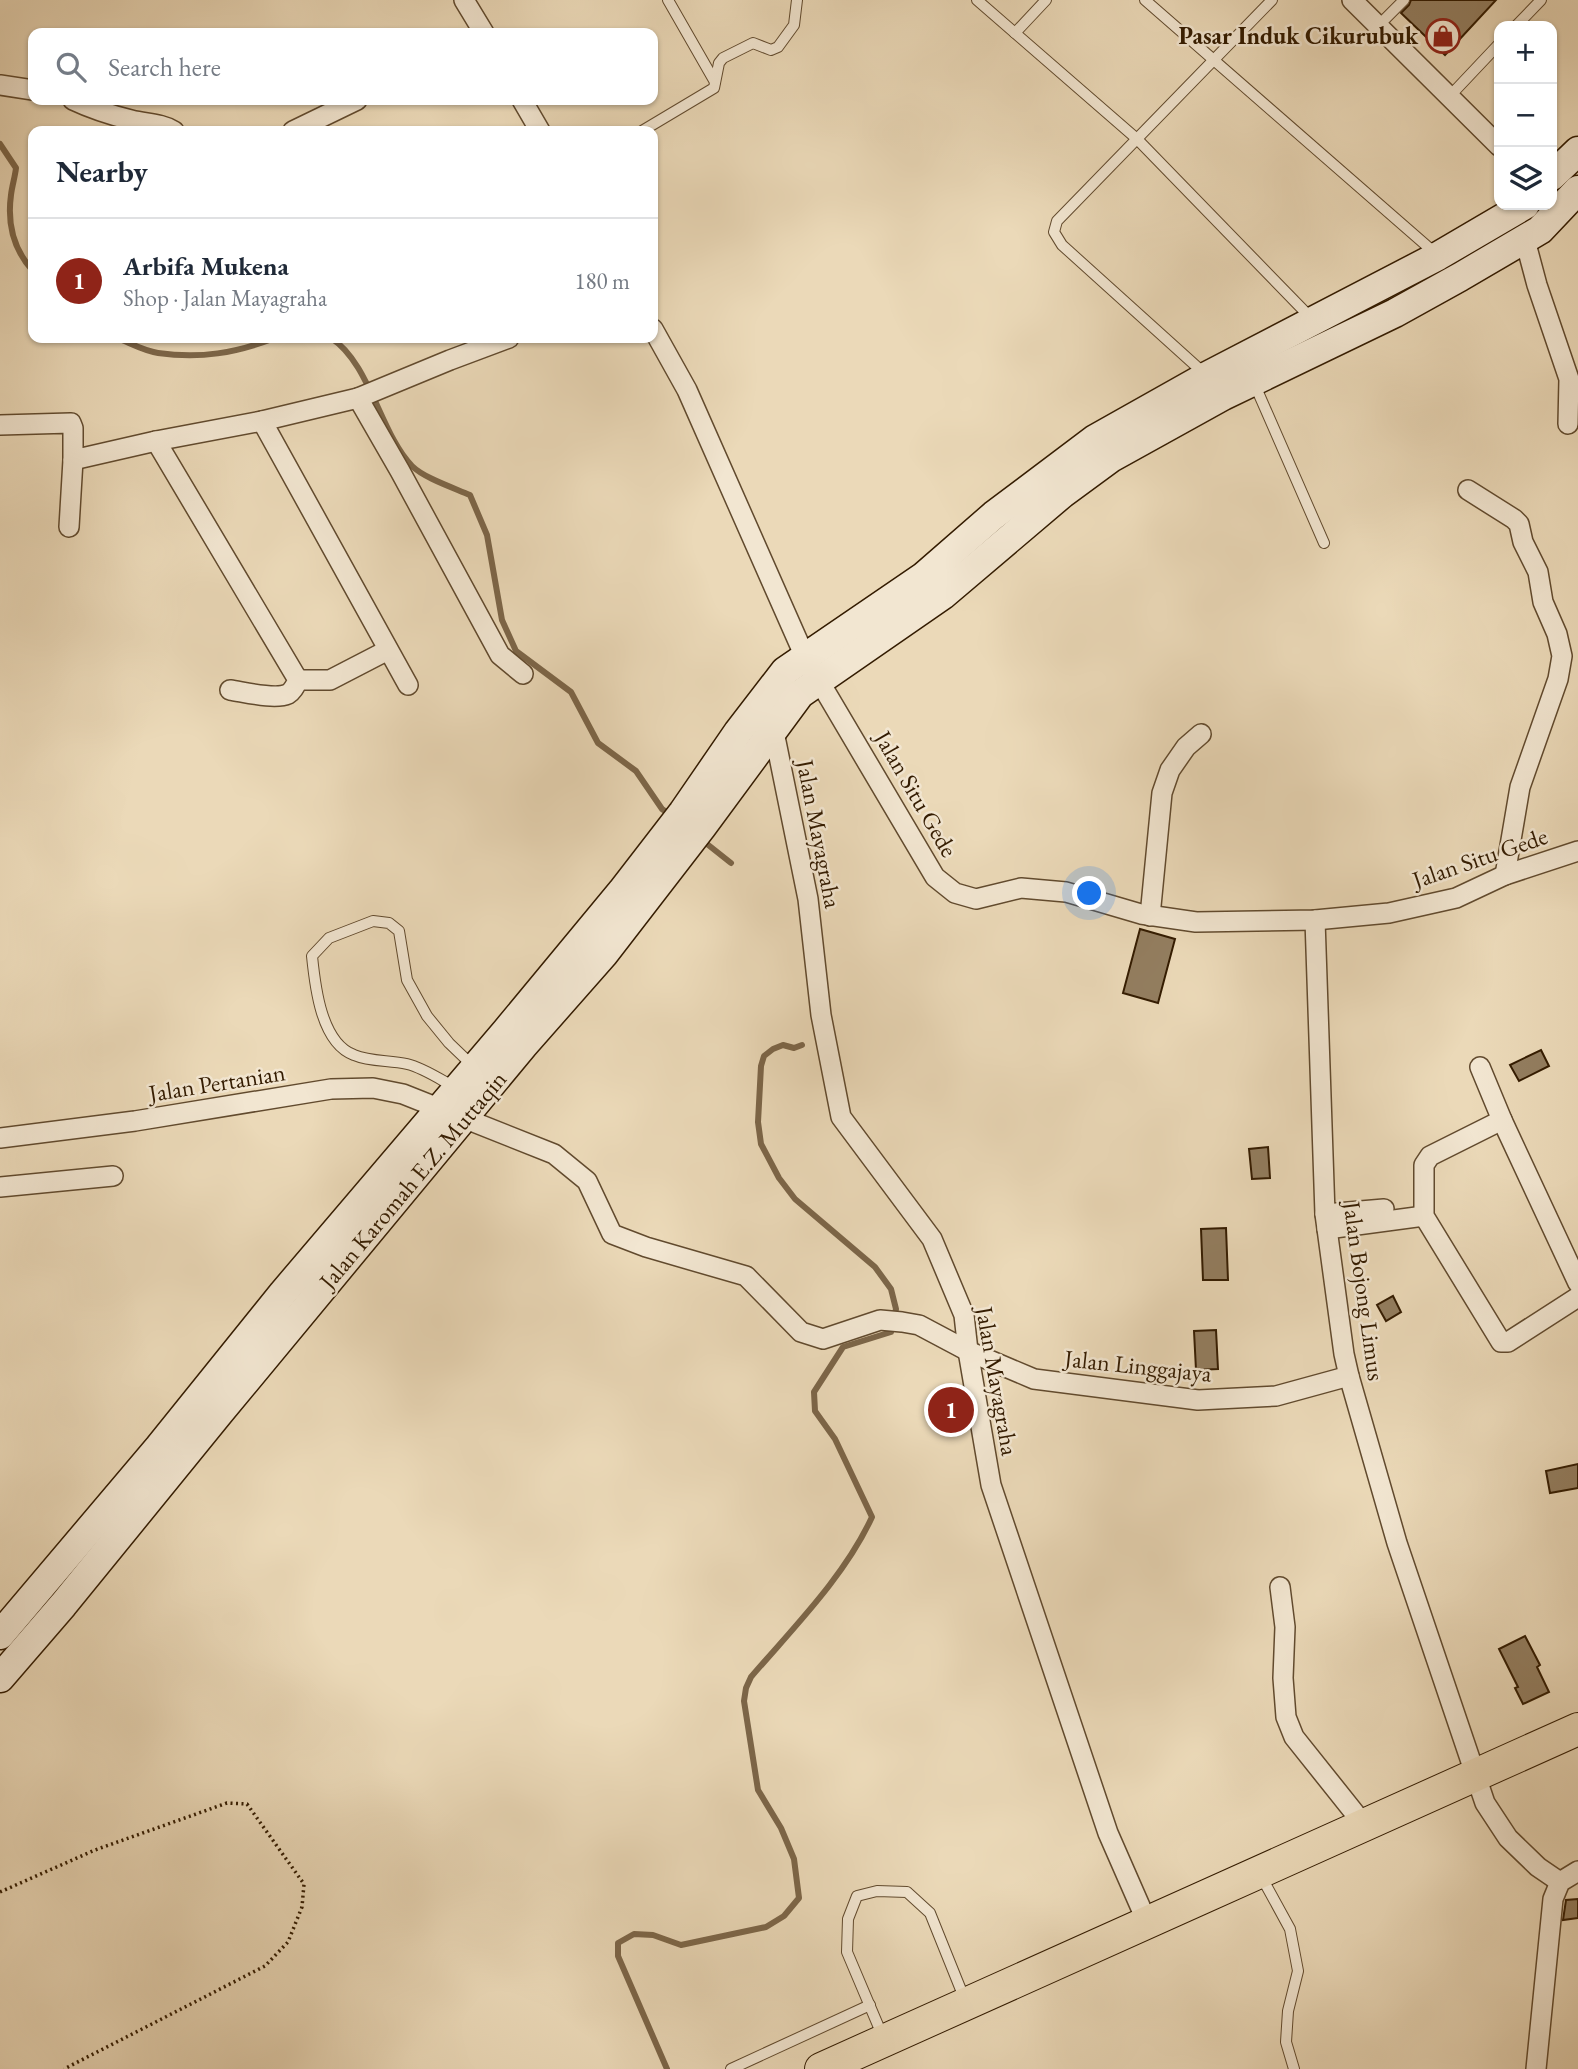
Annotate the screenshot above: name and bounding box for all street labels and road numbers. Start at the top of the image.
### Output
street label: Jalan Situ Gede [867,723,965,862]
street label: Jalan Mayagraha [790,755,849,911]
street label: Jalan Situ Gede [1406,820,1551,896]
street label: Jalan Pertanian [144,1056,288,1109]
street label: Jalan Karomah E.Z. Muttaqin [311,1064,513,1297]
street label: Jalan Bojong Limus [1336,1197,1392,1383]
street label: Jalan Mayagraha [969,1302,1026,1458]
street label: Jalan Linggajaya [1061,1342,1214,1389]

